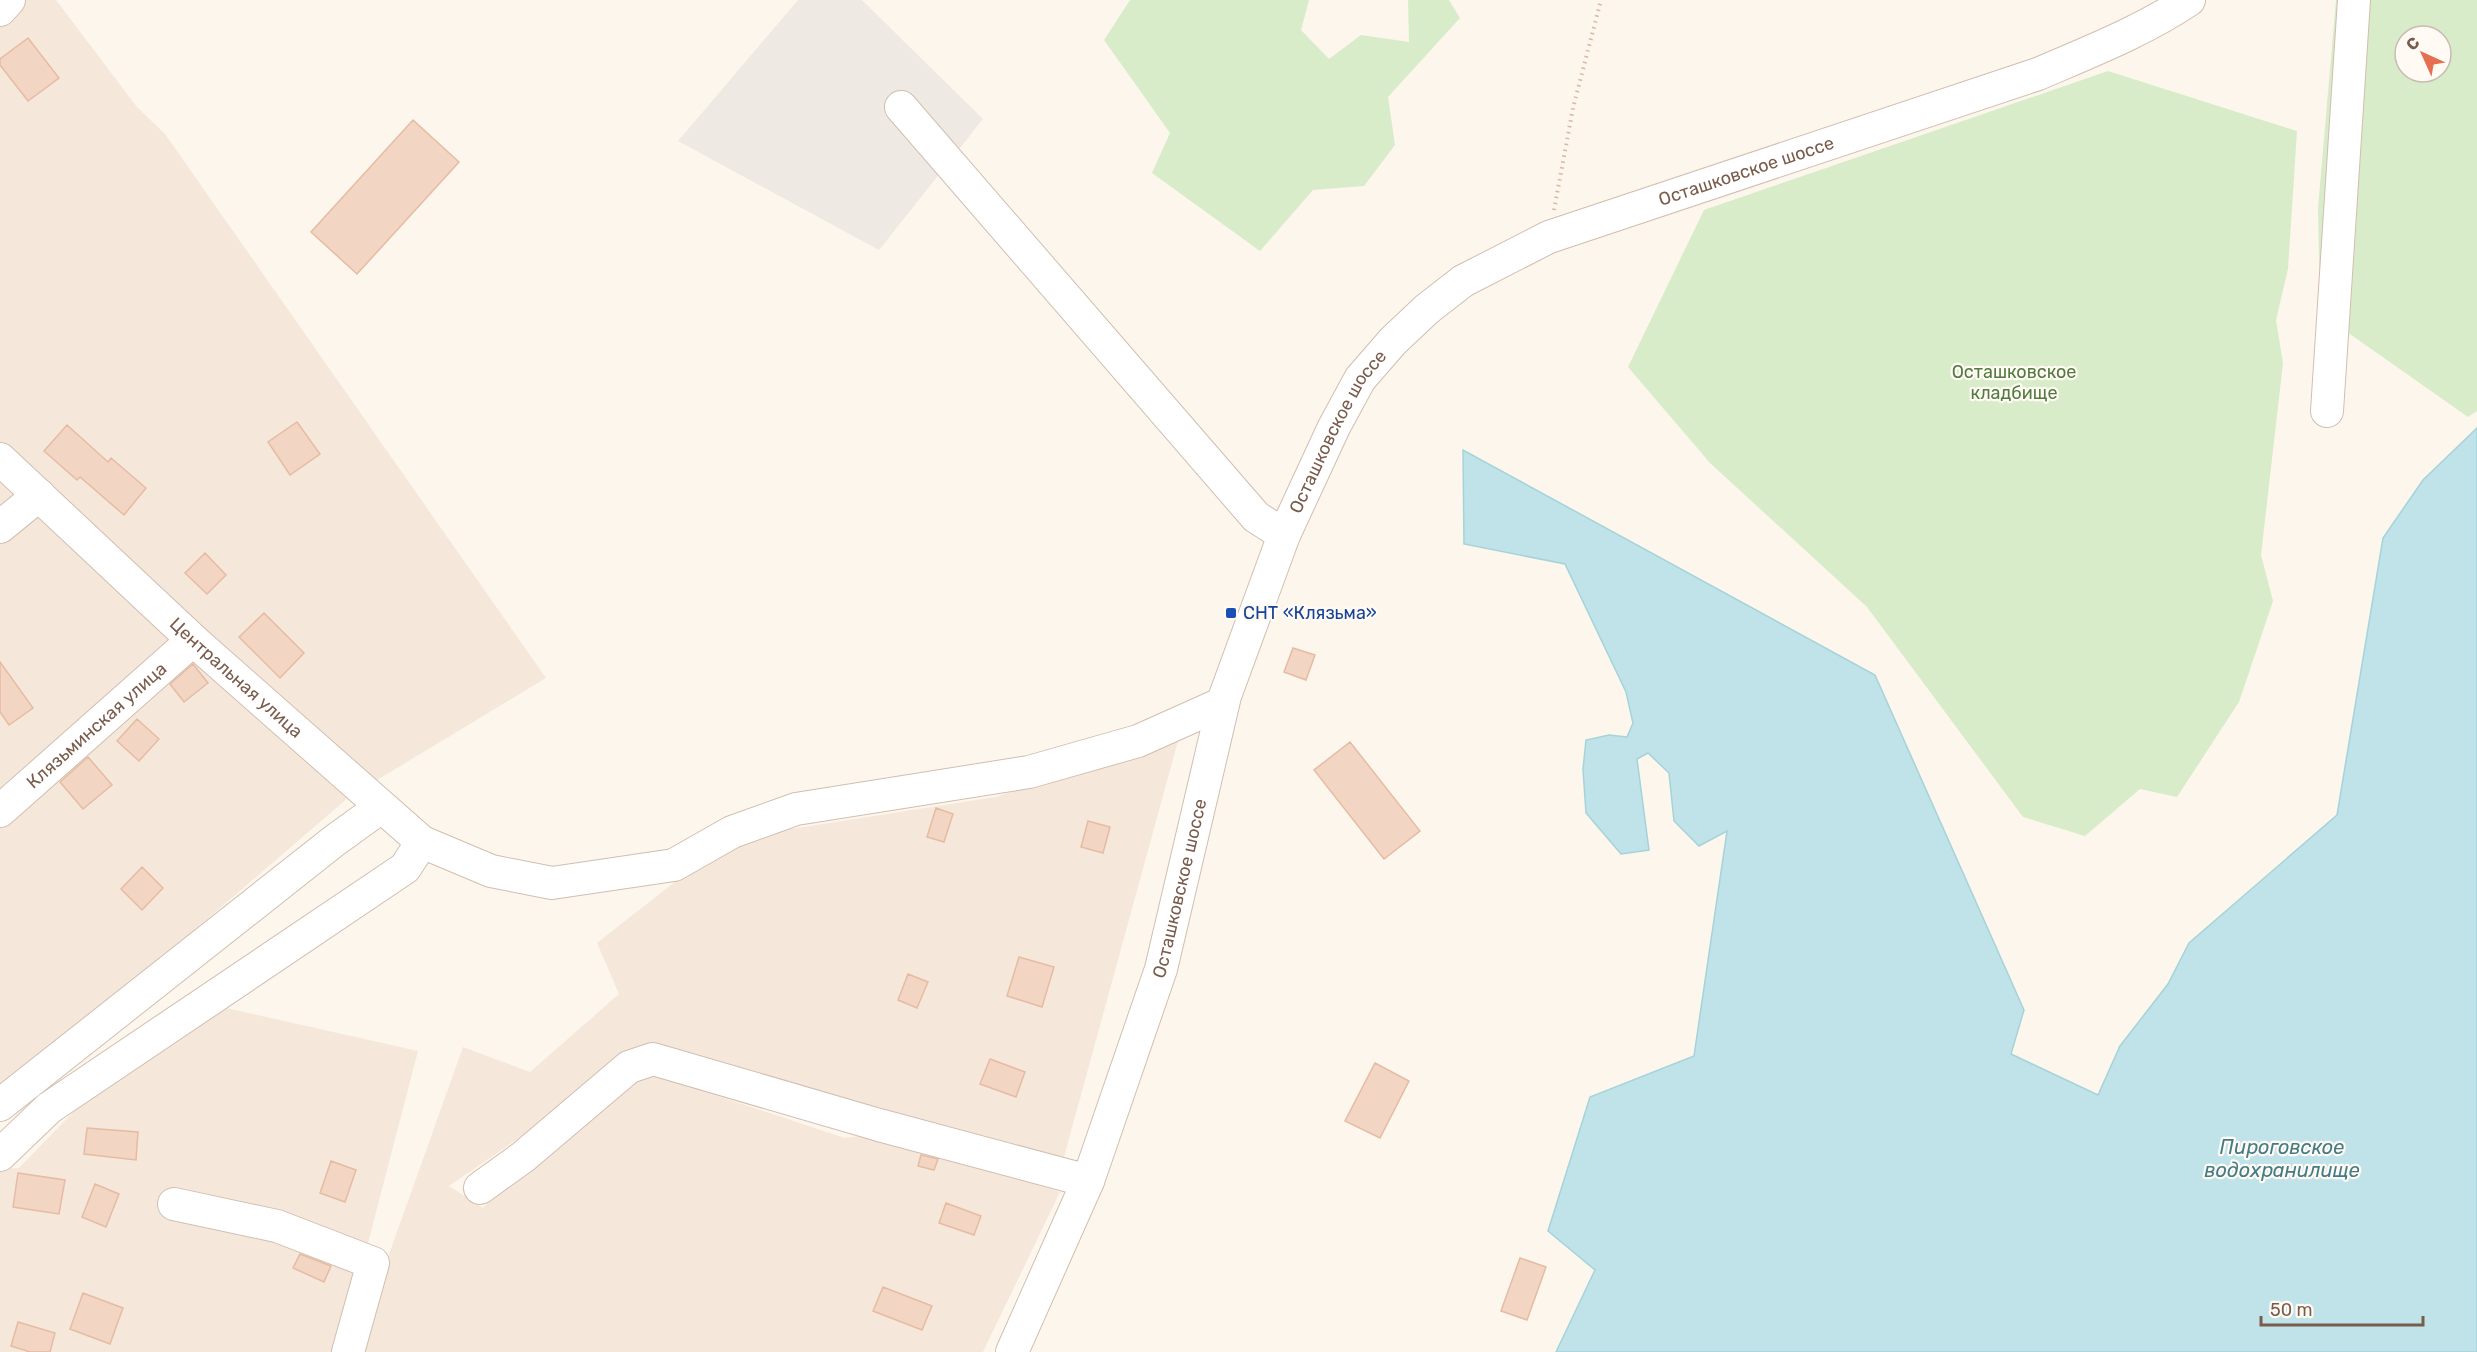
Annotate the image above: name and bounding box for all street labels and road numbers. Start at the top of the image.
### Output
street label: Осташковское шоссе [1656,132,1837,211]
street label: Осташковское шоссе [1285,345,1391,517]
street label: Центральная улица [165,613,307,743]
street label: Клязьминская улица [22,658,171,793]
street label: Осташковское шоссе [1148,797,1212,981]

